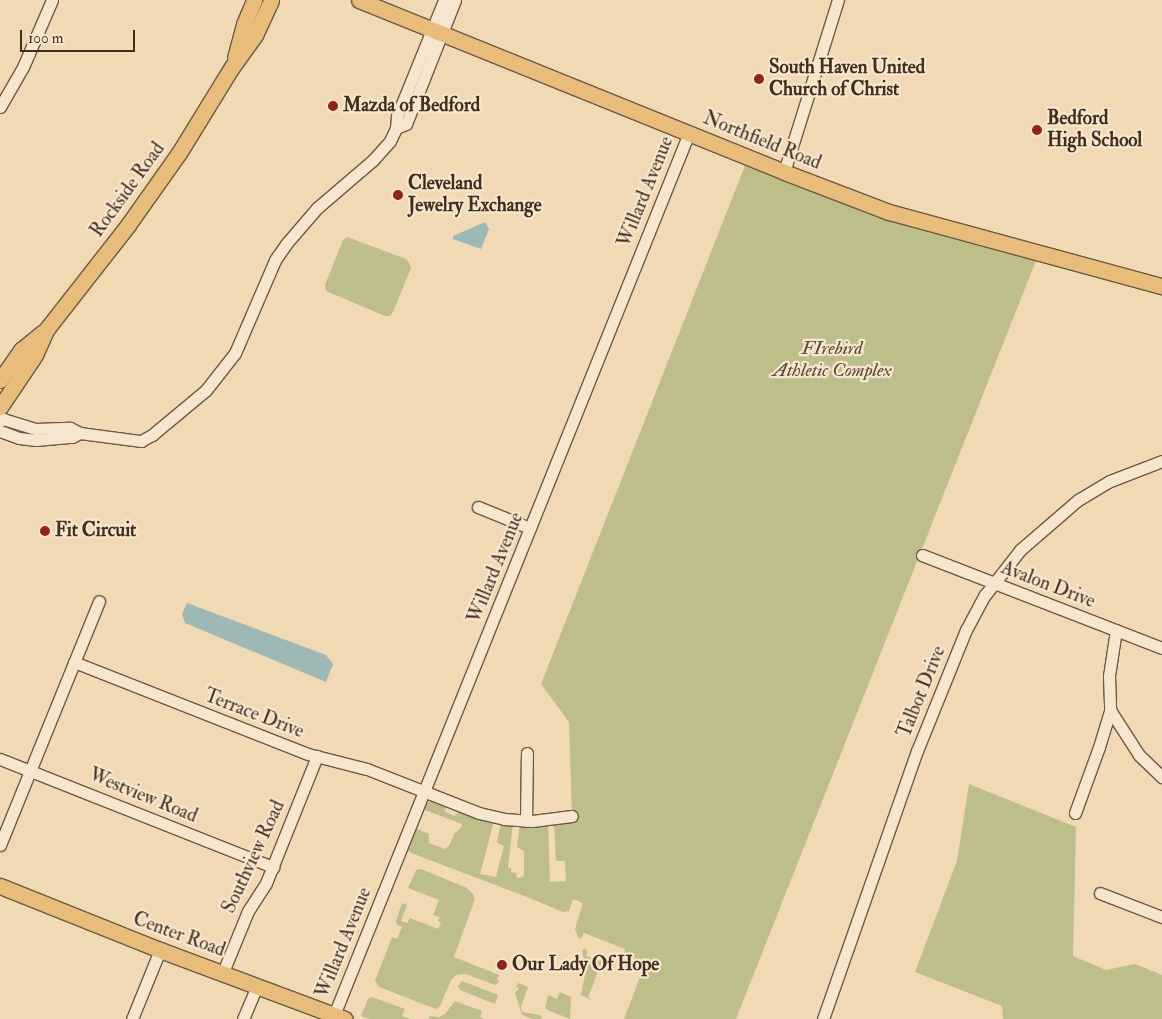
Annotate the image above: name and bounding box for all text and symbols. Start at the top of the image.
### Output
scale bar [22,20,138,52]
text: 100 m [28,29,63,48]
place label: South Haven United Church of Christ [769,57,925,101]
marker: South Haven United Church of Christ [753,73,765,85]
place label: Mazda of Bedford [343,95,480,117]
marker: Mazda of Bedford [327,100,339,112]
street label: Northfield Road [700,107,824,175]
place label: Bedford High School [1047,108,1142,152]
marker: Bedford High School [1031,124,1043,136]
street label: Willard Avenue [613,133,679,251]
street label: Rockside Road [86,138,170,242]
place label: Cleveland Jewelry Exchange [408,173,542,217]
marker: Cleveland Jewelry Exchange [392,189,404,201]
park label: FIrebird Athletic Complex [772,338,892,382]
street label: Willard Avenue [463,509,529,627]
place label: Fit Circuit [55,520,136,542]
marker: Fit Circuit [39,525,51,537]
street label: Avalon Drive [998,557,1098,613]
street label: Talbot Drive [893,643,951,741]
street label: Terrace Drive [201,685,307,743]
street label: Westview Road [86,764,200,828]
street label: Southview Road [218,797,290,917]
street label: Willard Avenue [311,884,377,1002]
street label: Center Road [130,908,228,962]
place label: Our Lady Of Hope [512,954,659,976]
marker: Our Lady Of Hope [496,959,508,971]

